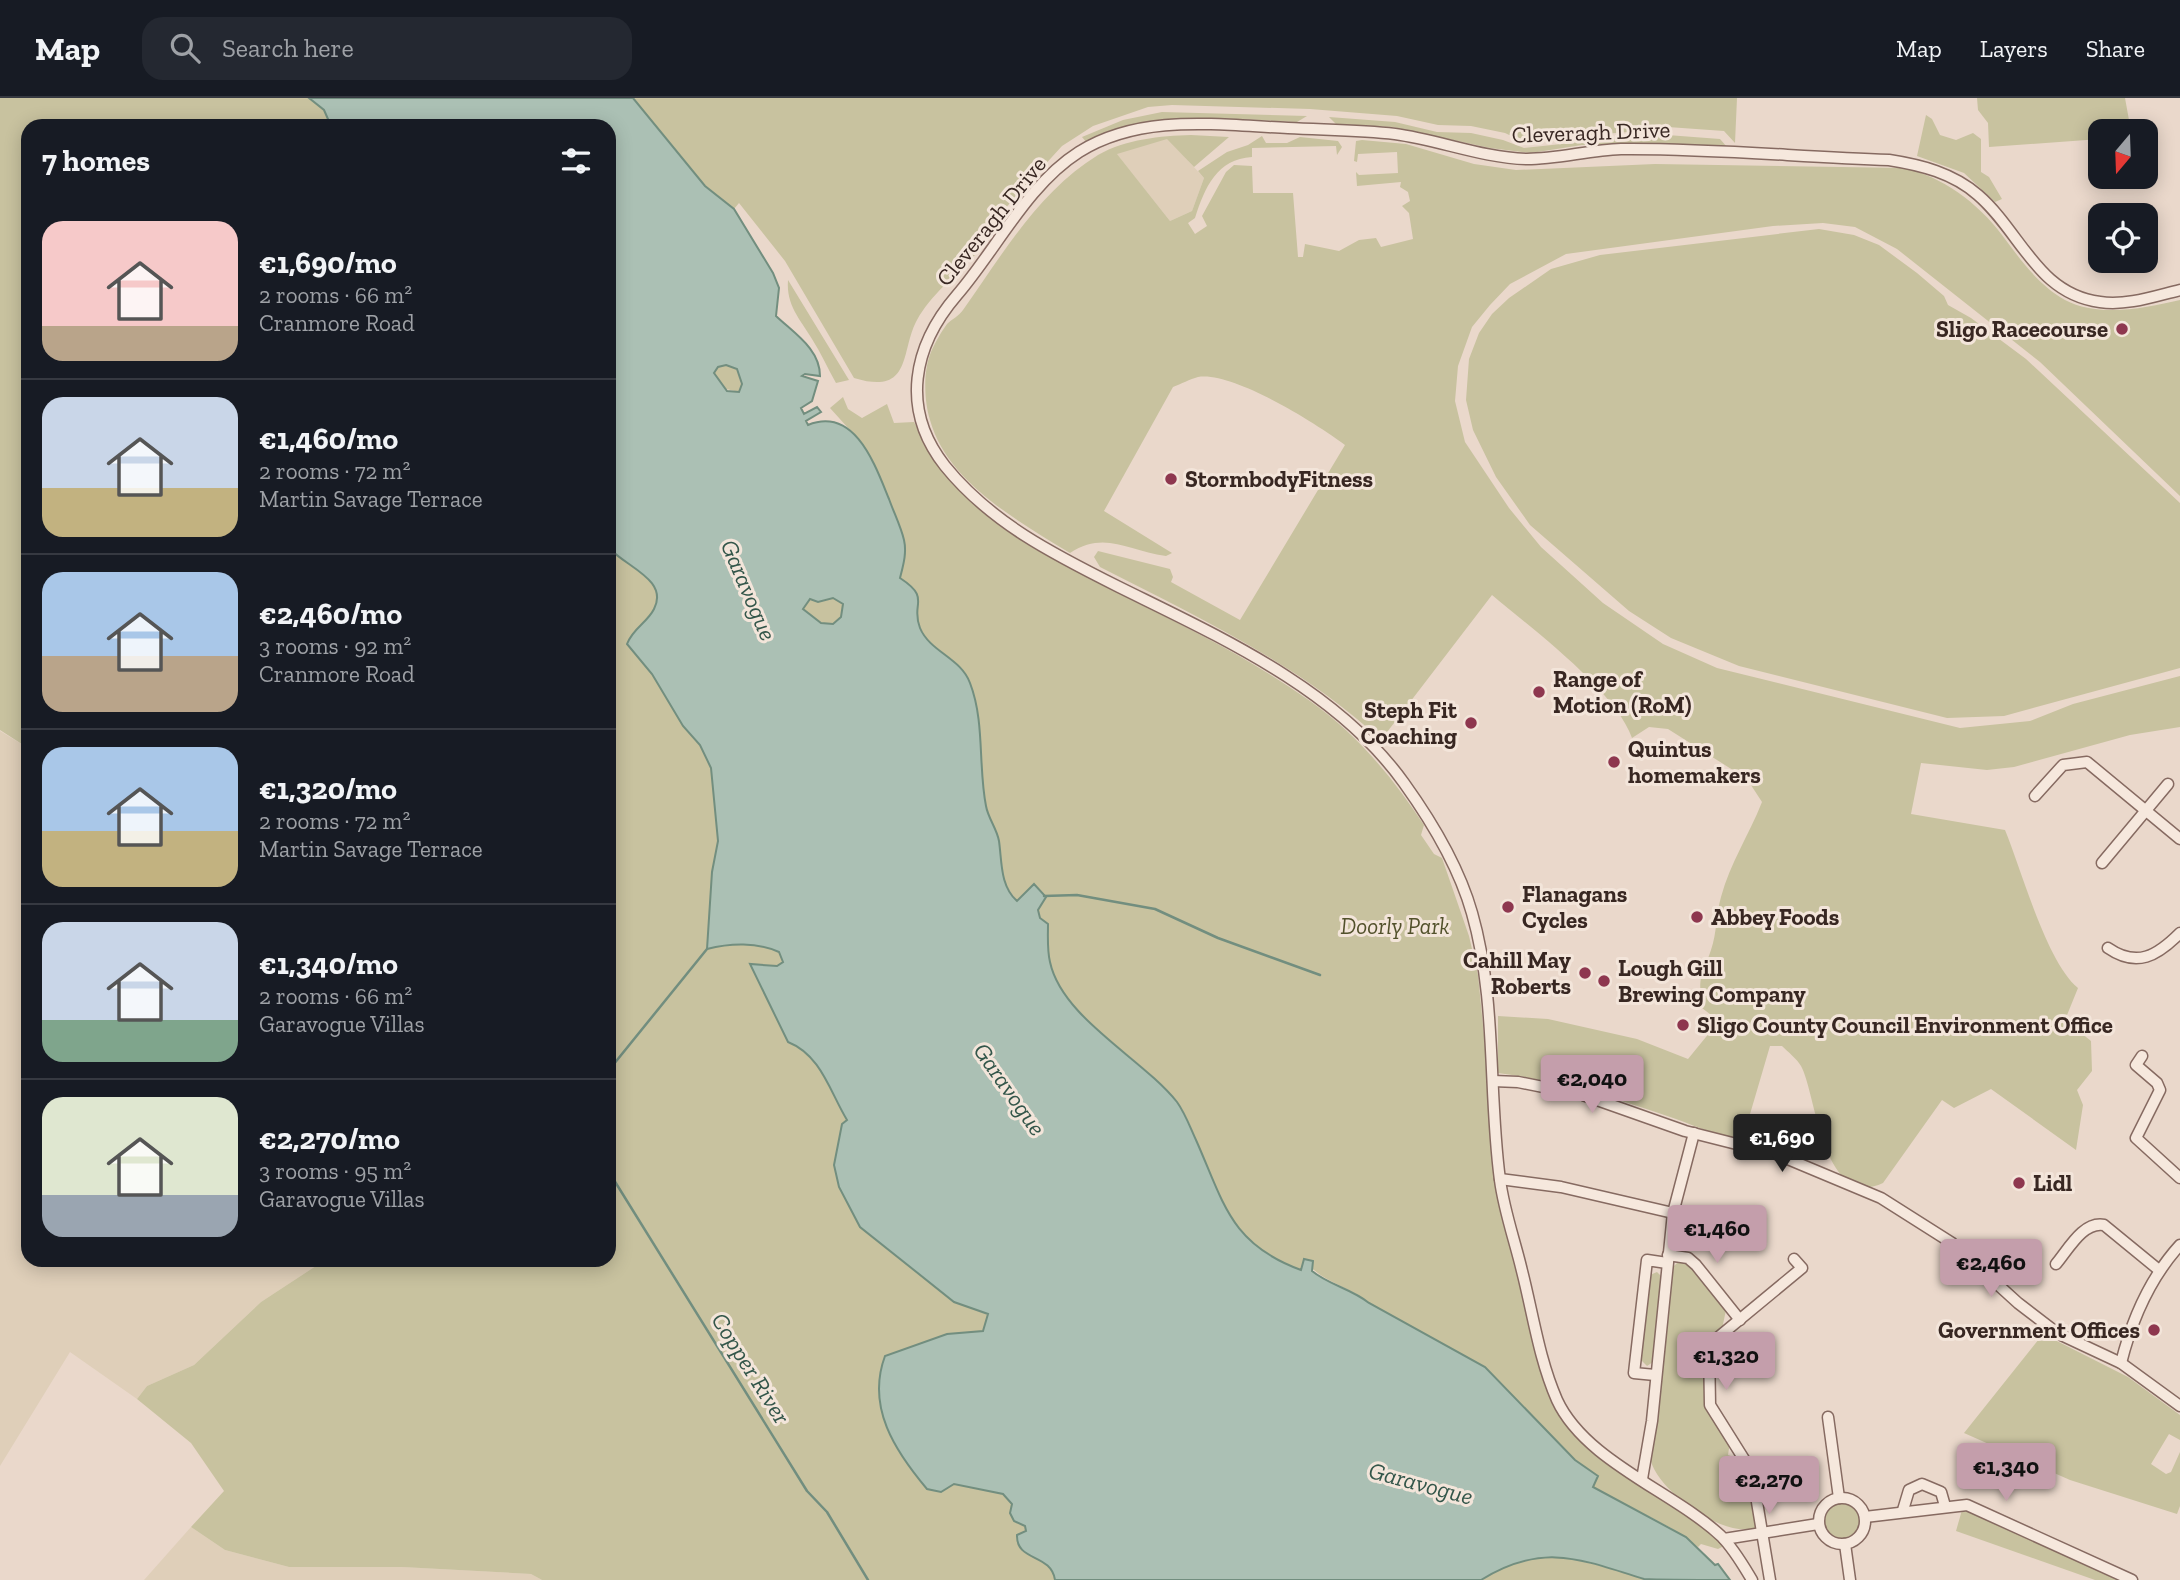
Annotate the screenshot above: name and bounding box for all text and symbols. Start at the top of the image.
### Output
search box [142,17,632,80]
text: Map [35,29,100,68]
icon: search [166,29,204,67]
text: Search here [222,32,354,64]
text: Map [1896,34,1942,63]
text: Layers [1980,34,2048,63]
text: Share [2086,34,2145,63]
street label: Cleveragh Drive [1511,115,1671,149]
north arrow [2088,119,2158,189]
map controls [2088,119,2158,273]
icon: filters [557,142,595,180]
text: 7 homes [42,143,150,179]
street label: Cleveragh Drive [930,150,1052,292]
button: locate [2088,203,2158,273]
text: €1,690/mo [259,245,397,281]
icon: home [98,249,182,333]
text: 2 rooms · 66 m² [259,281,412,309]
text: Cranmore Road [259,309,415,337]
place label: Sligo Racecourse [1936,315,2108,343]
marker: Sligo Racecourse [2114,321,2130,337]
text: €1,460/mo [259,421,398,457]
icon: home [98,425,182,509]
text: 2 rooms · 72 m² [259,457,410,485]
place label: StormbodyFitness [1185,465,1373,493]
marker: StormbodyFitness [1163,471,1179,487]
text: Martin Savage Terrace [259,485,483,513]
water label: Garavogue [715,535,783,645]
text: €2,460/mo [259,596,402,632]
icon: home [98,600,182,684]
text: 3 rooms · 92 m² [259,632,411,660]
text: Cranmore Road [259,660,415,688]
place label: Range of Motion (RoM) [1553,665,1692,719]
marker: Range of Motion (RoM) [1531,684,1547,700]
place label: Steph Fit Coaching [1361,696,1458,750]
marker: Steph Fit Coaching [1463,715,1479,731]
place label: Quintus homemakers [1628,735,1761,789]
marker: Quintus homemakers [1606,754,1622,770]
text: €1,320/mo [259,771,397,807]
icon: home [98,775,182,859]
text: 2 rooms · 72 m² [259,807,410,835]
text: Martin Savage Terrace [259,835,483,863]
place label: Flanagans Cycles [1522,880,1627,934]
marker: Flanagans Cycles [1500,899,1516,915]
place label: Abbey Foods [1711,903,1839,931]
marker: Abbey Foods [1689,909,1705,925]
park label: Doorly Park [1340,912,1450,940]
text: €1,340/mo [259,946,398,982]
place label: Cahill May Roberts [1463,946,1572,1000]
icon: home [98,950,182,1034]
place label: Lough Gill Brewing Company [1618,954,1807,1008]
marker: Cahill May Roberts [1577,965,1593,981]
marker: Lough Gill Brewing Company [1596,973,1612,989]
text: 2 rooms · 66 m² [259,982,412,1010]
text: Garavogue Villas [259,1010,424,1038]
place label: Sligo County Council Environment Office [1697,1011,2113,1039]
marker: Sligo County Council Environment Office [1675,1017,1691,1033]
water label: Garavogue [968,1037,1052,1141]
pin: €2,040 [1535,1056,1649,1115]
text: €2,040 [1557,1064,1627,1092]
pin: €1,690 [1725,1114,1839,1174]
text: €2,270/mo [259,1121,400,1157]
text: €1,690 [1749,1123,1815,1151]
icon: home [98,1125,182,1209]
text: 3 rooms · 95 m² [259,1157,411,1185]
place label: Lidl [2033,1169,2073,1197]
marker: Lidl [2011,1175,2027,1191]
text: Garavogue Villas [259,1185,424,1213]
pin: €1,460 [1660,1206,1774,1265]
text: €1,460 [1684,1214,1750,1242]
pin: €2,460 [1934,1240,2048,1299]
text: €2,460 [1956,1248,2026,1276]
water label: Copper River [705,1307,797,1430]
place label: Government Offices [1938,1316,2140,1344]
marker: Government Offices [2146,1322,2162,1338]
pin: €1,320 [1669,1332,1783,1392]
text: €1,320 [1693,1341,1759,1369]
pin: €1,340 [1949,1444,2063,1503]
text: €1,340 [1973,1452,2039,1480]
water label: Garavogue [1366,1455,1476,1511]
pin: €2,270 [1712,1456,1826,1516]
text: €2,270 [1735,1465,1803,1493]

